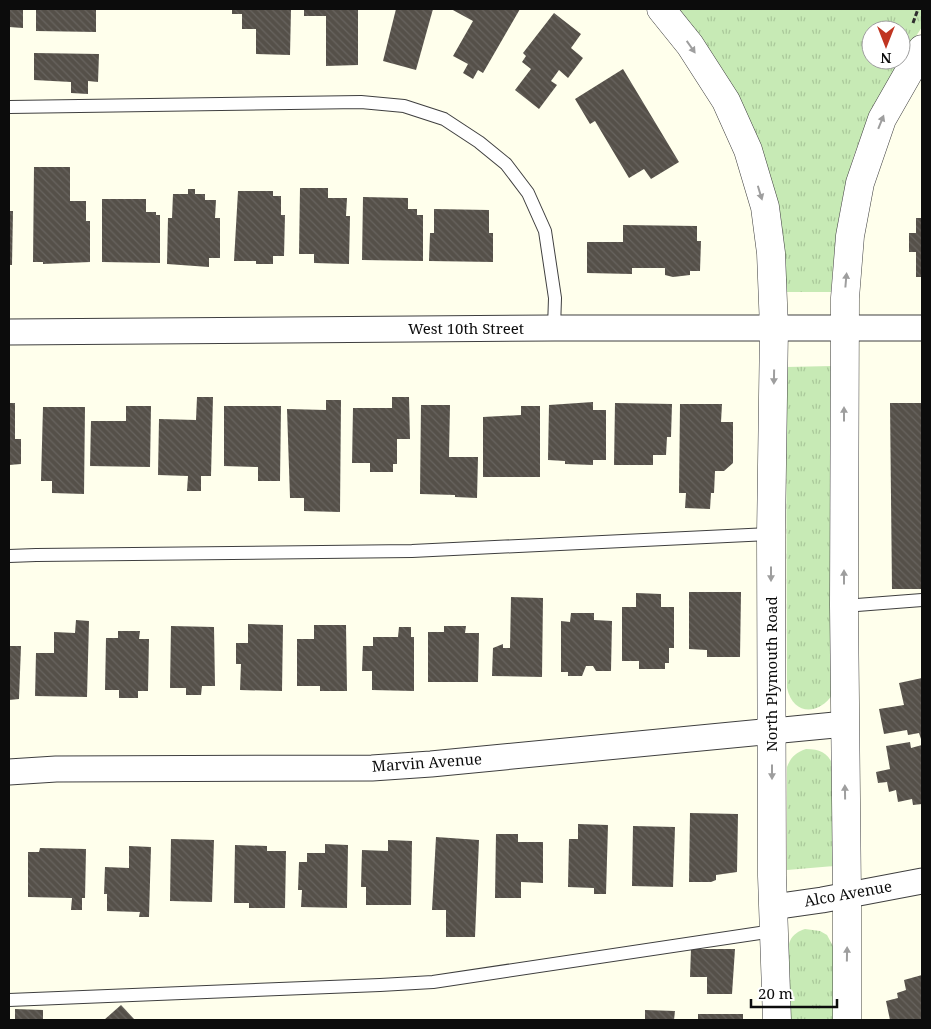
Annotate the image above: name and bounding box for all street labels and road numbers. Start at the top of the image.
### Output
street label: West 10th Street [408,318,524,338]
street label: North Plymouth Road [761,596,781,752]
street label: Marvin Avenue [371,748,483,776]
street label: Alco Avenue [802,875,893,911]

